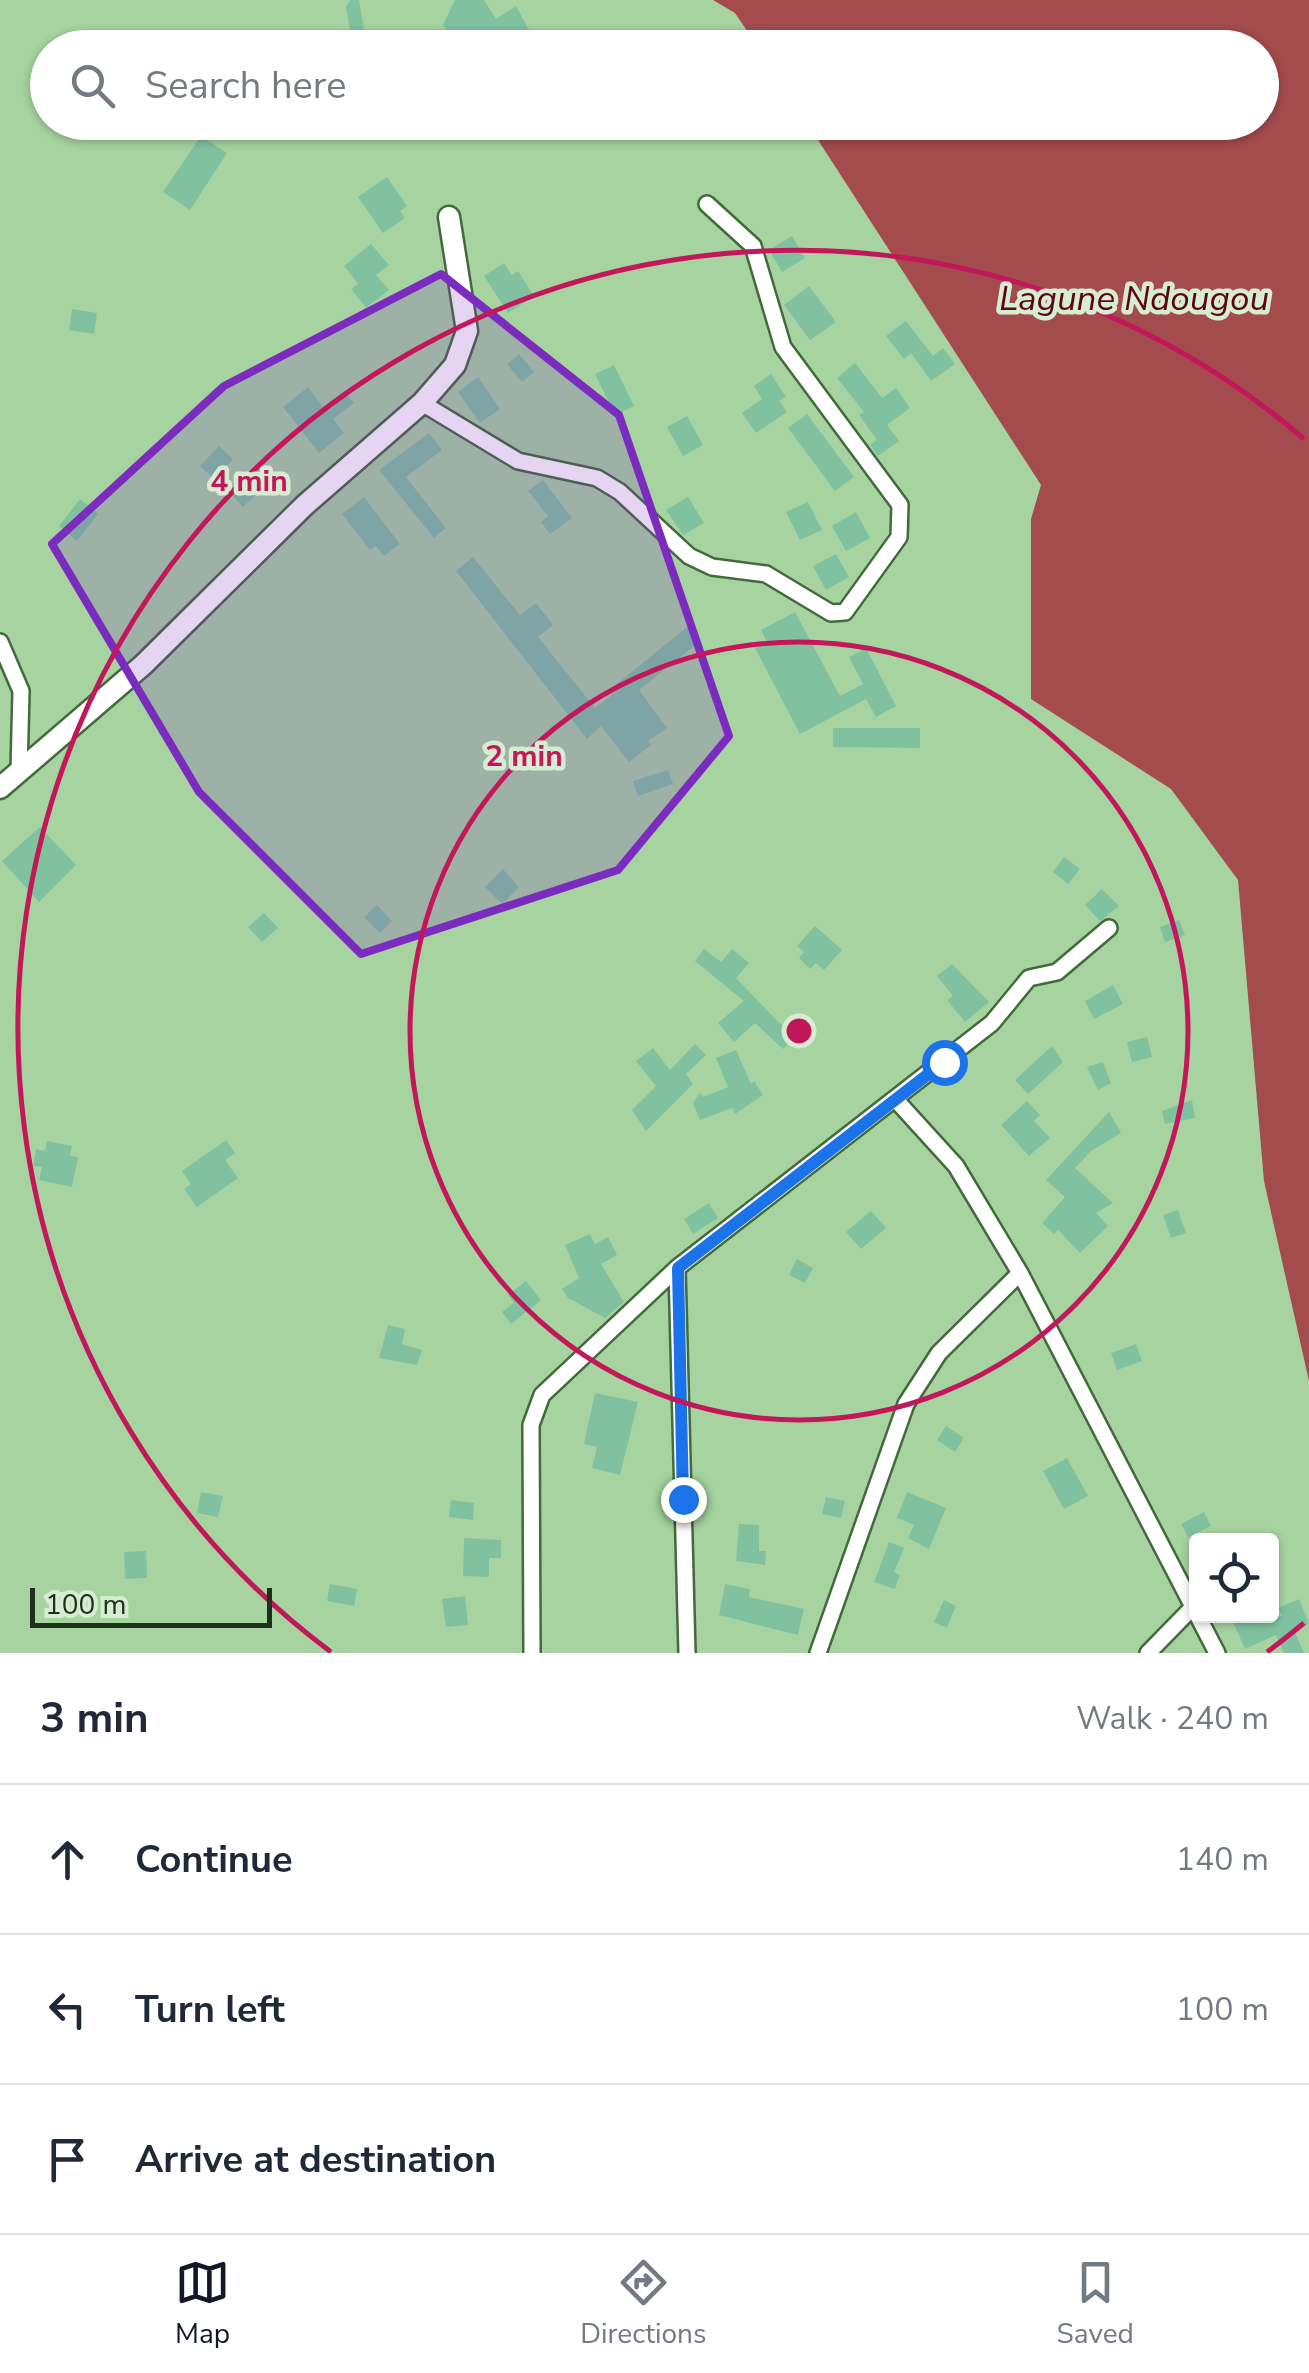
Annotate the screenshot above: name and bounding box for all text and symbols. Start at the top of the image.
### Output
search box [30,30,1279,140]
icon: search [65,58,120,113]
text: Search here [145,60,346,111]
water label: Lagune Ndougou [999,275,1269,322]
text: 4 min [210,461,288,502]
text: 2 min [485,736,563,777]
centre of rings [781,1013,817,1049]
route start [922,1040,968,1086]
route end [661,1477,707,1523]
map controls [1189,1533,1279,1623]
button: locate [1189,1533,1279,1623]
scale bar [30,1583,272,1628]
text: 100 m [45,1586,127,1624]
text: 3 min [40,1690,149,1747]
text: Walk · 240 m [1076,1697,1269,1740]
icon: ahead [40,1832,95,1887]
text: Continue [135,1834,293,1885]
text: 140 m [1176,1838,1269,1881]
icon: left [40,1982,95,2037]
text: Turn left [135,1984,285,2035]
text: 100 m [1176,1988,1269,2031]
icon: arrive [40,2132,95,2187]
text: Arrive at destination [135,2134,496,2185]
tab: Map [175,2255,230,2353]
tab: Directions [580,2255,706,2353]
tab: Saved [1057,2255,1134,2353]

